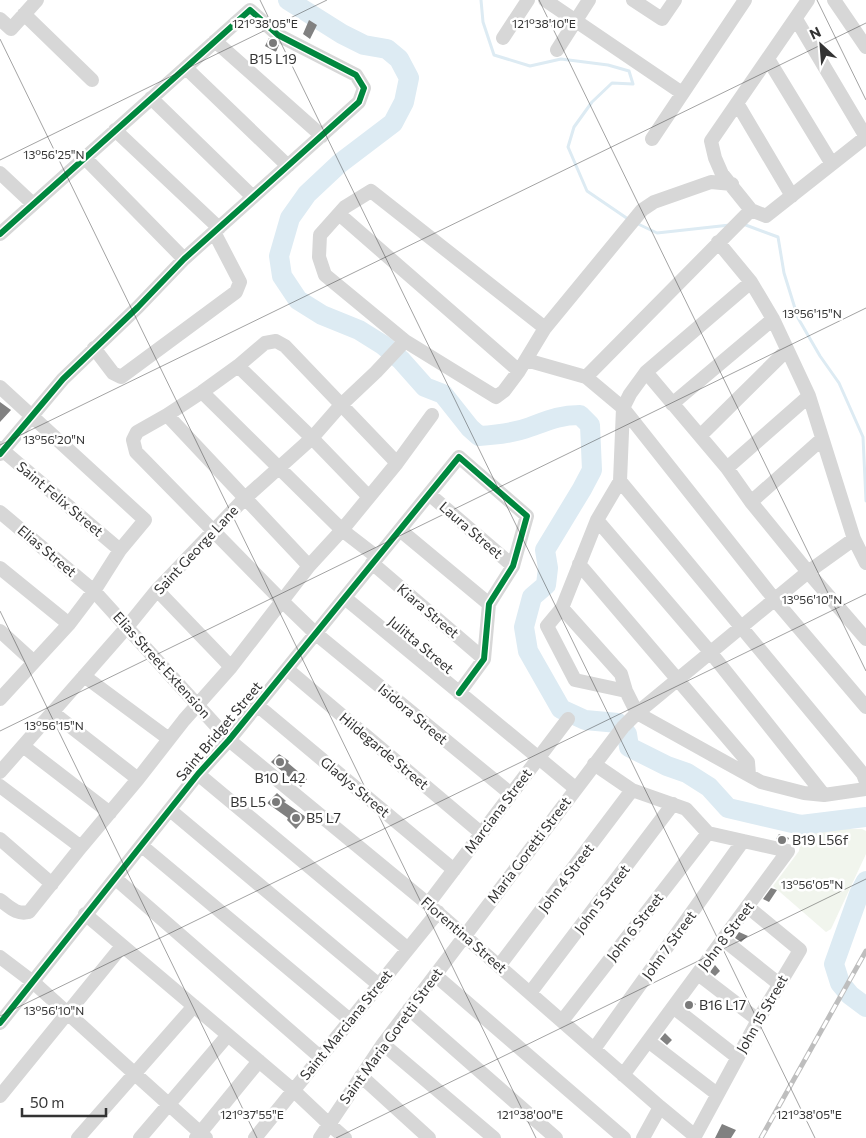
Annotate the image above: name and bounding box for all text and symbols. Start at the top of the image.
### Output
text: 121°38'05"E [232,16,298,30]
text: 121°38'10"E [512,16,576,30]
north arrow [796,20,846,70]
text: N [807,23,824,43]
marker: B15 L19 [267,37,279,49]
place label: B15 L19 [249,50,297,67]
text: 13°56'25"N [23,147,85,161]
text: 13°56'15"N [782,306,842,320]
text: 13°56'20"N [23,432,85,446]
street label: Saint Felix Street [14,458,107,540]
street label: Laura Street [436,498,507,562]
street label: Saint George Lane [150,502,241,598]
street label: Elias Street [15,521,80,580]
street label: Kiara Street [394,580,463,642]
text: 13°56'10"N [782,592,842,606]
street label: Elias Street Extension [110,608,215,721]
street label: Julitta Street [385,612,458,677]
street label: Saint Bridget Street [172,677,265,784]
street label: Isidora Street [375,680,452,748]
street label: Hildegarde Street [336,708,432,793]
text: 13°56'15"N [24,718,84,732]
street label: Gladys Street [317,753,394,821]
marker: B10 L42 [274,756,286,768]
street label: Marciana Street [460,765,535,856]
place label: B10 L42 [255,769,306,786]
place label: B5 L5 [230,793,266,810]
street label: Maria Goretti Street [483,793,574,906]
marker: B5 L5 [270,796,282,808]
place label: B5 L7 [306,809,341,826]
marker: B5 L7 [290,812,302,824]
place label: B19 L56f [792,831,849,848]
marker: B19 L56f [776,834,788,846]
street label: John 4 Street [534,840,597,915]
street label: John 5 Street [570,861,633,936]
text: 13°56'05"N [781,877,843,891]
street label: John 6 Street [603,889,667,964]
street label: Florentina Street [418,893,511,977]
street label: John 8 Street [694,898,757,974]
street label: John 7 Street [638,907,699,982]
street label: Saint Maria Goretti Street [336,964,446,1107]
street label: Saint Marciana Street [296,966,395,1083]
street label: John 15 Street [732,971,791,1056]
place label: B16 L17 [699,996,746,1013]
marker: B16 L17 [683,999,695,1011]
text: 13°56'10"N [24,1003,84,1017]
scale bar [22,1086,106,1118]
text: 50 m [30,1093,64,1111]
text: 121°37'55"E [220,1107,284,1121]
text: 121°38'00"E [497,1107,563,1121]
text: 121°38'05"E [776,1107,842,1121]

